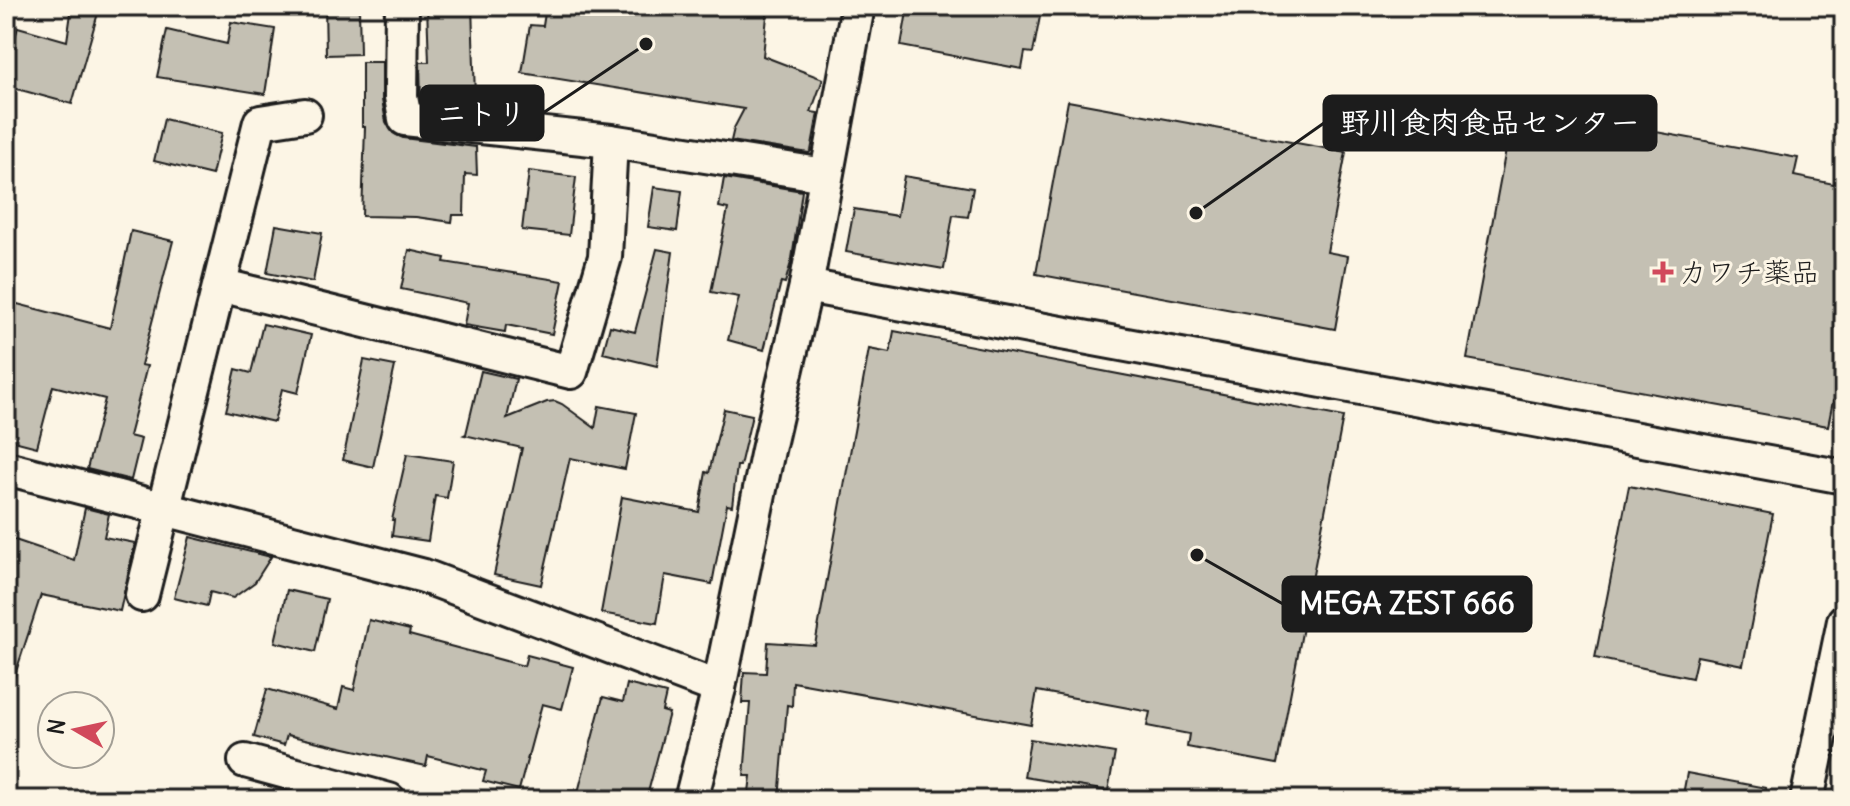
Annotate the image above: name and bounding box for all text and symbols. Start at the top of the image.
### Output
callout: ニトリ [421,86,543,140]
text: ニトリ [437,94,527,132]
callout: 野川食肉食品センター [1324,96,1656,150]
text: 野川食肉食品センター [1340,103,1640,141]
place label: カワチ薬品 [1679,254,1819,290]
marker: カワチ薬品 [1654,263,1672,281]
callout: MEGA ZEST 666 [1283,577,1531,631]
text: MEGA ZEST 666 [1299,584,1515,622]
north arrow [36,690,116,770]
text: N [41,717,71,737]

